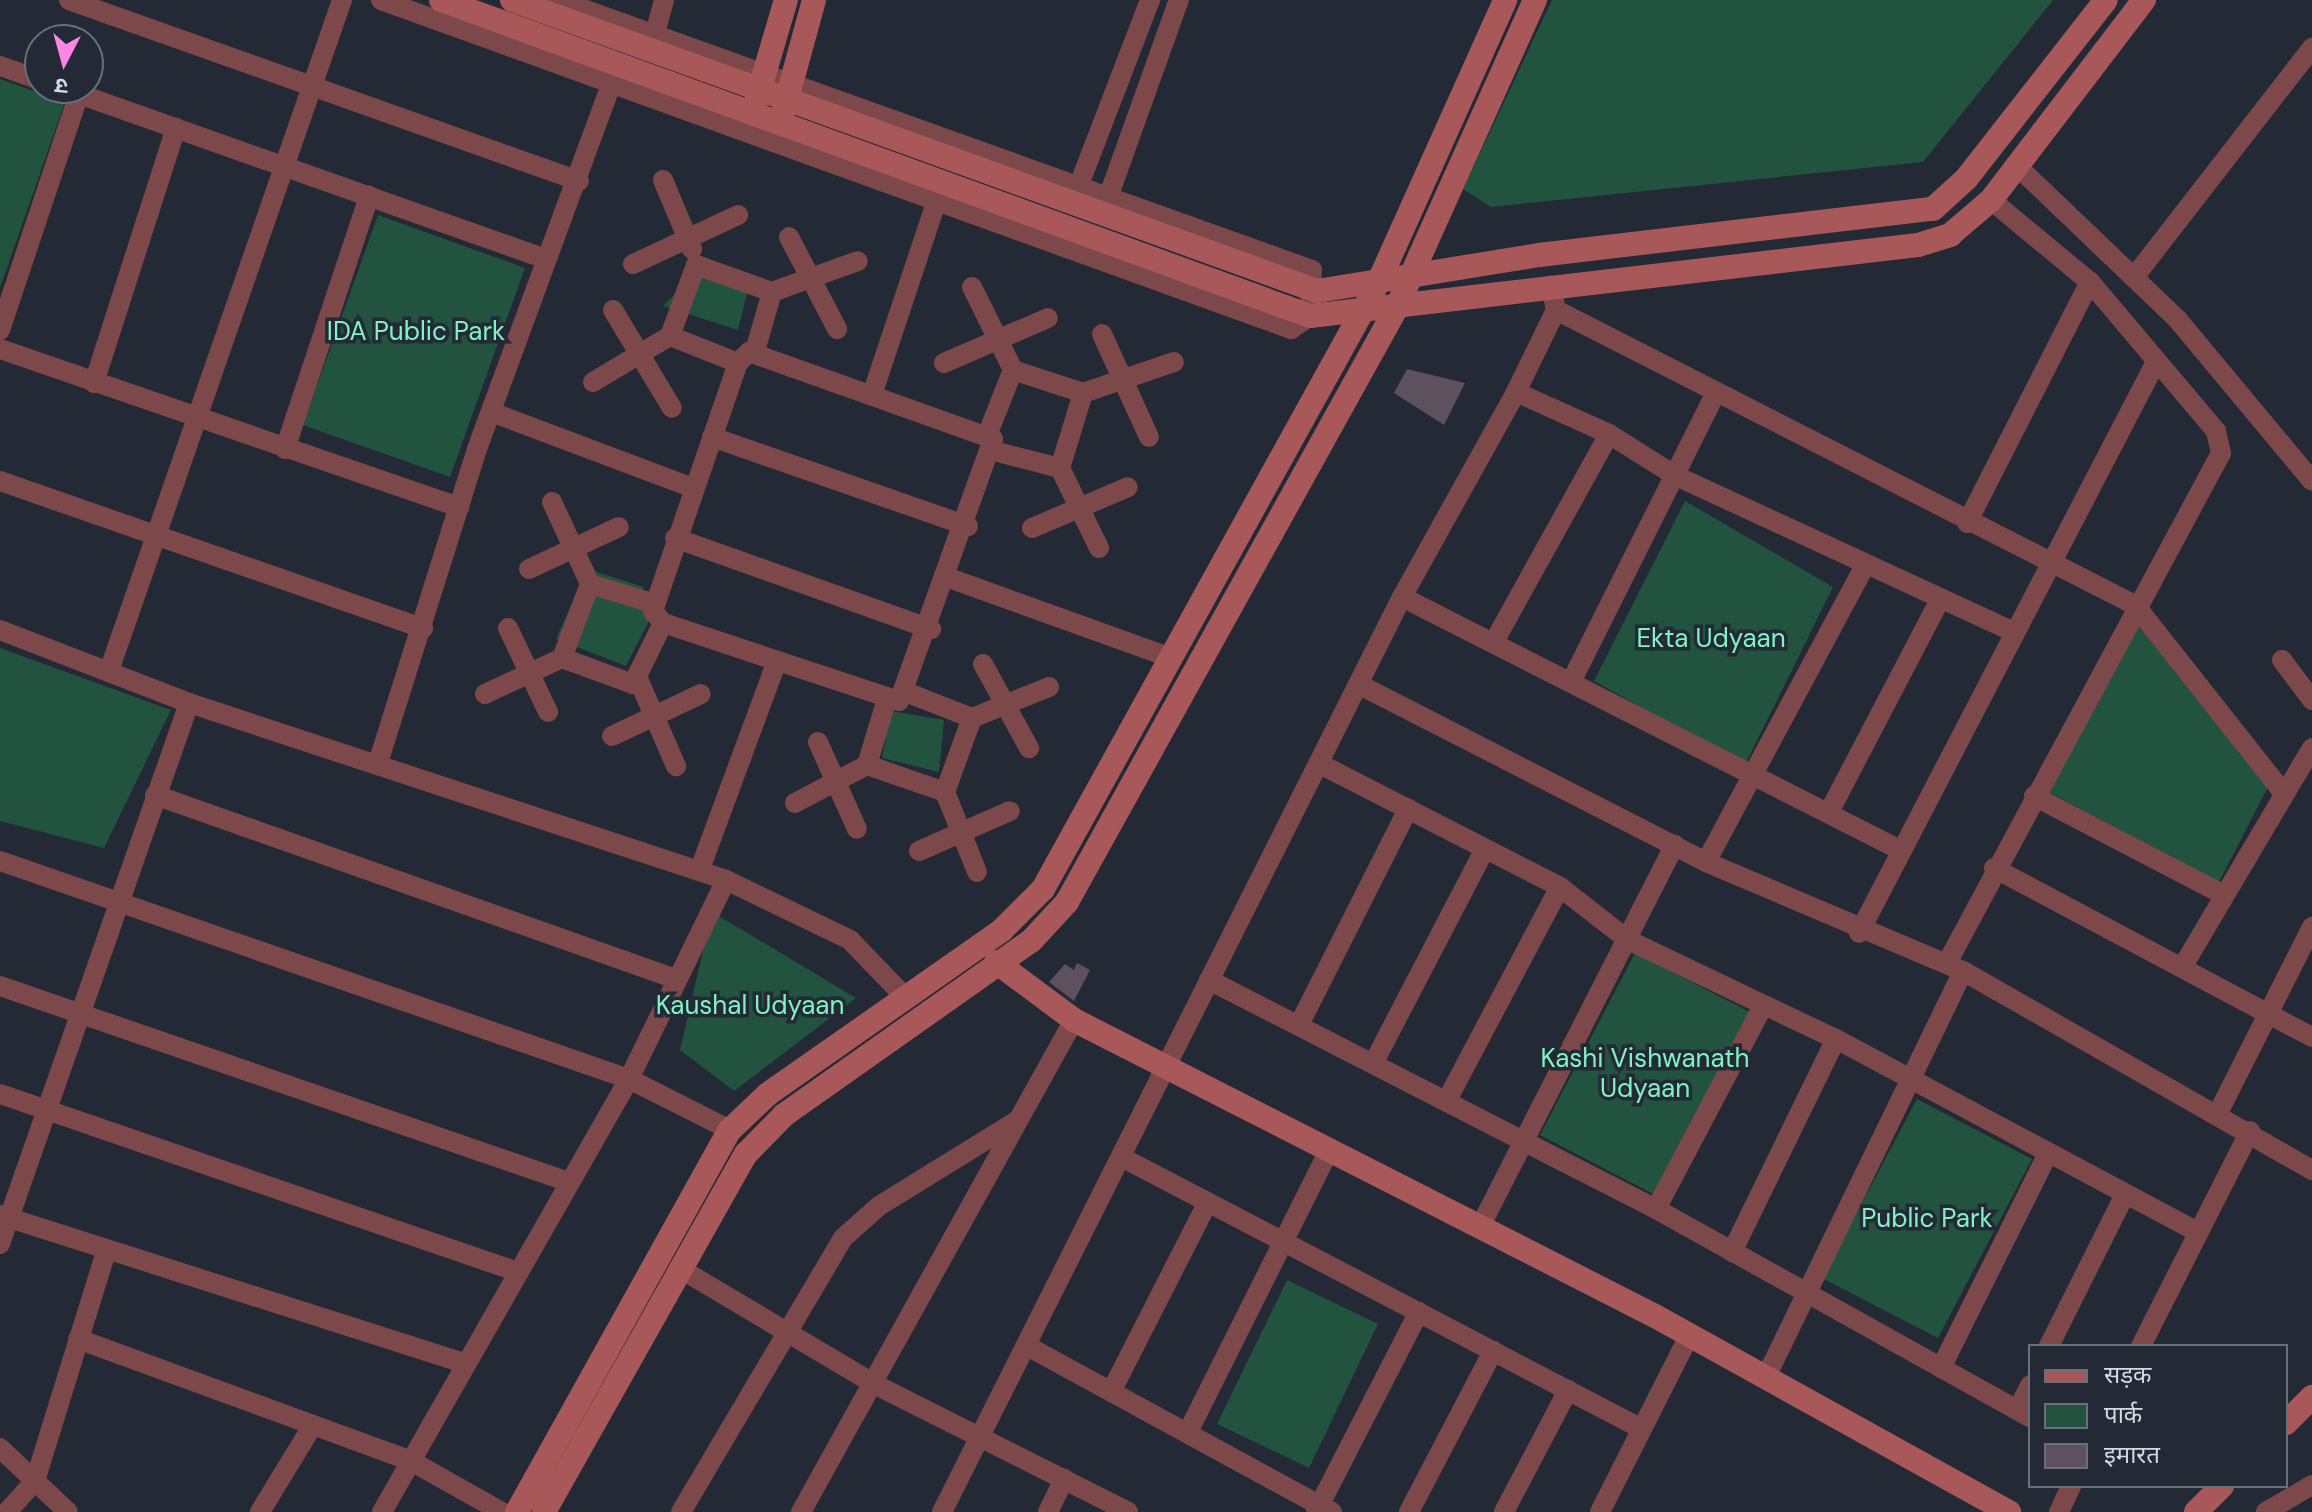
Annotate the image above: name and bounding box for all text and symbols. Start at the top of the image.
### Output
north arrow [24,24,104,104]
text: उ [54,71,70,101]
park label: IDA Public Park [327,316,505,348]
park label: Ekta Udyaan [1636,623,1786,655]
park label: Kaushal Udyaan [656,990,844,1022]
park label: Kashi Vishwanath Udyaan [1541,1043,1749,1104]
park label: Public Park [1861,1203,1993,1235]
legend [2028,1344,2288,1488]
text: सड़क [2104,1359,2152,1390]
text: पार्क [2104,1399,2142,1430]
text: इमारत [2104,1439,2160,1470]

